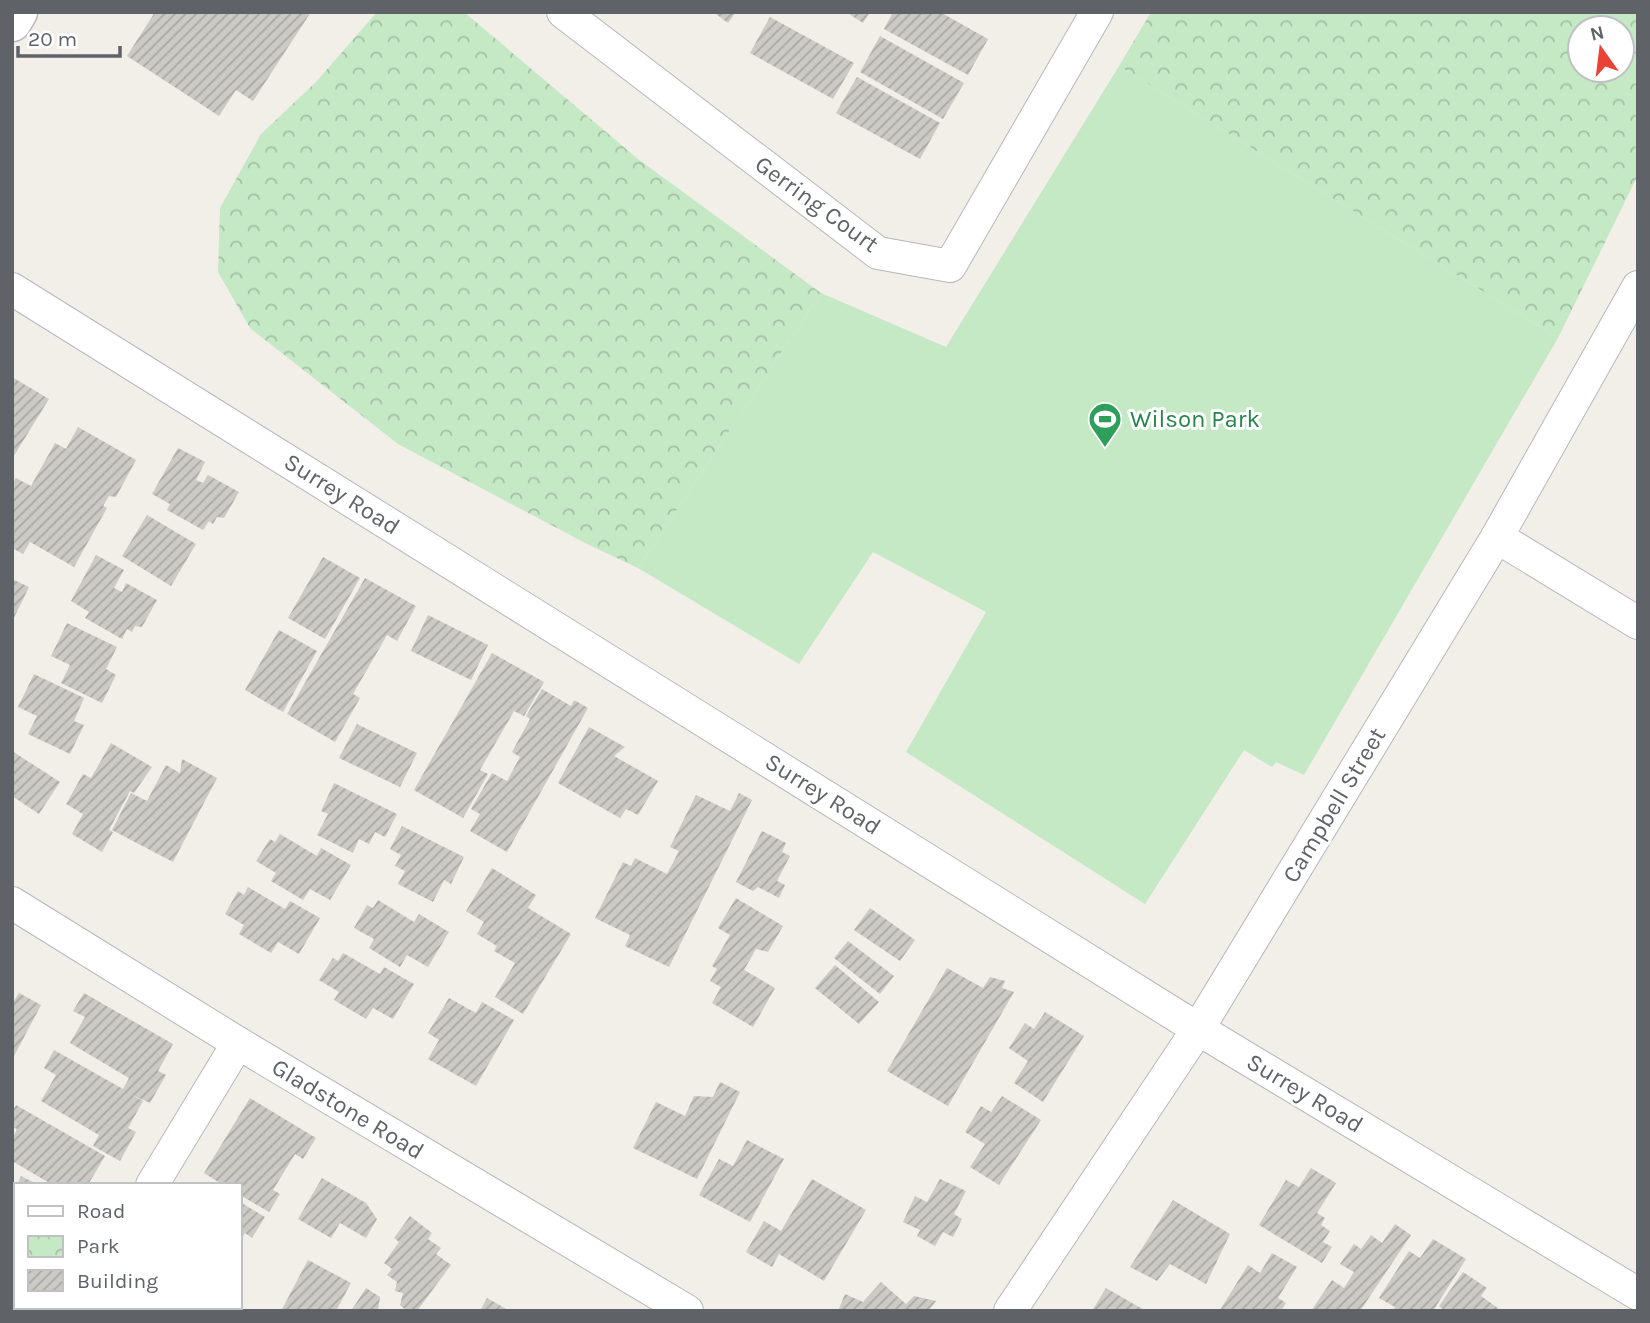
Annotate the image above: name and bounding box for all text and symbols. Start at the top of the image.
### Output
scale bar [18,14,119,58]
north arrow [1566,14,1636,84]
text: N [1588,21,1606,46]
text: 20 m [28,27,77,51]
street label: Gerring Court [750,150,884,258]
sports icon: Wilson Park [1086,400,1124,449]
place label: Wilson Park [1130,405,1260,433]
street label: Surrey Road [279,447,405,541]
street label: Campbell Street [1277,722,1391,888]
street label: Surrey Road [760,747,886,841]
street label: Surrey Road [1242,1047,1368,1139]
street label: Gladstone Road [267,1053,429,1165]
legend [14,1183,242,1309]
text: Road [77,1199,125,1223]
text: Park [77,1234,120,1258]
text: Building [77,1269,158,1293]

